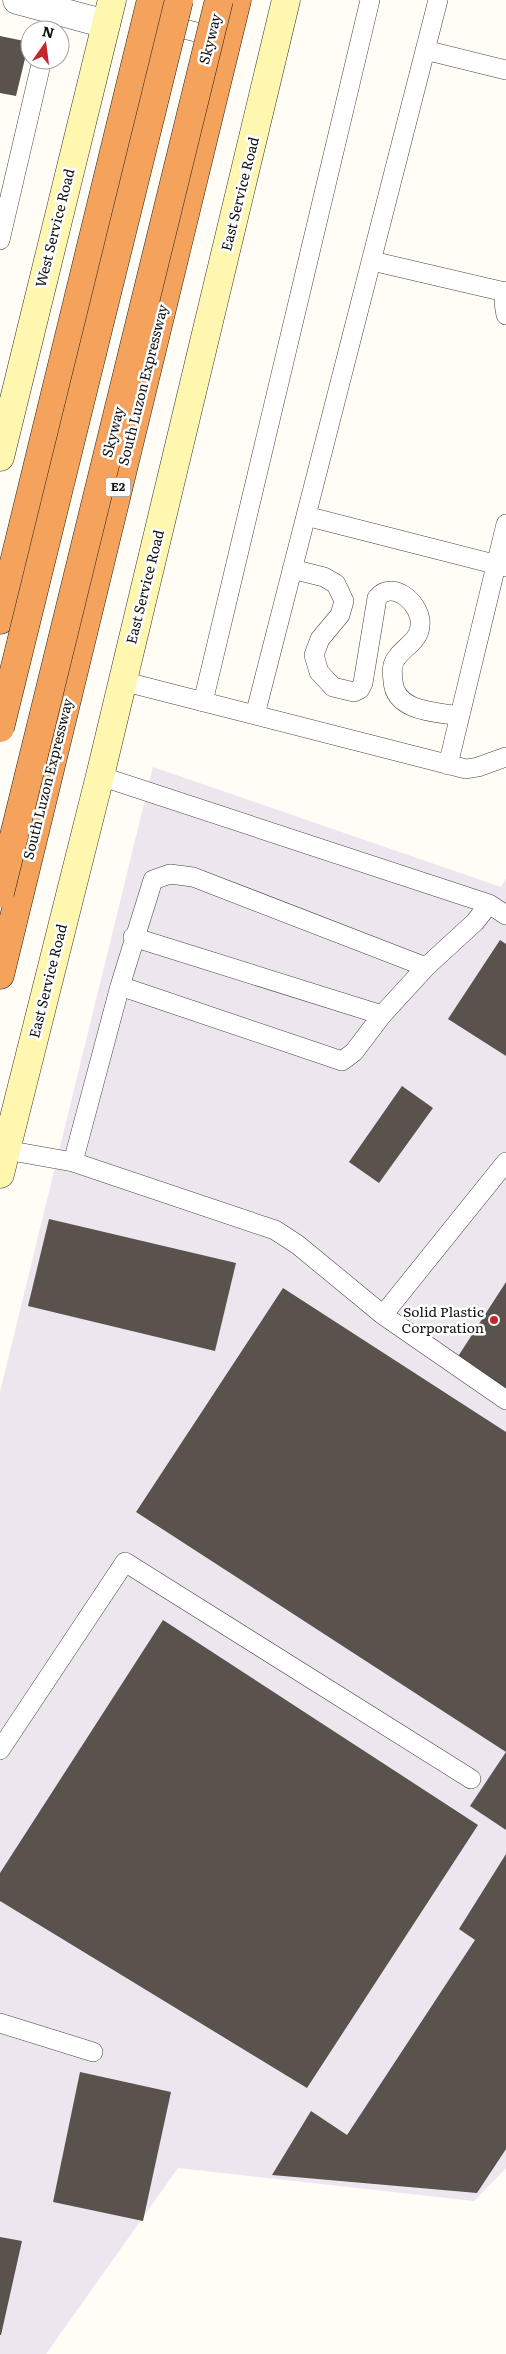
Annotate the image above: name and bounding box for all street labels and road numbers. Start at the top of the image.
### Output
street label: Skyway [193,10,225,66]
street label: East Service Road [215,134,263,253]
street label: West Service Road [30,166,79,289]
street label: South Luzon Expressway [112,301,172,467]
street label: Skyway [96,403,128,459]
road number: E2 [106,478,130,497]
street label: East Service Road [120,527,168,646]
street label: South Luzon Expressway [17,695,77,861]
street label: East Service Road [23,921,71,1040]

